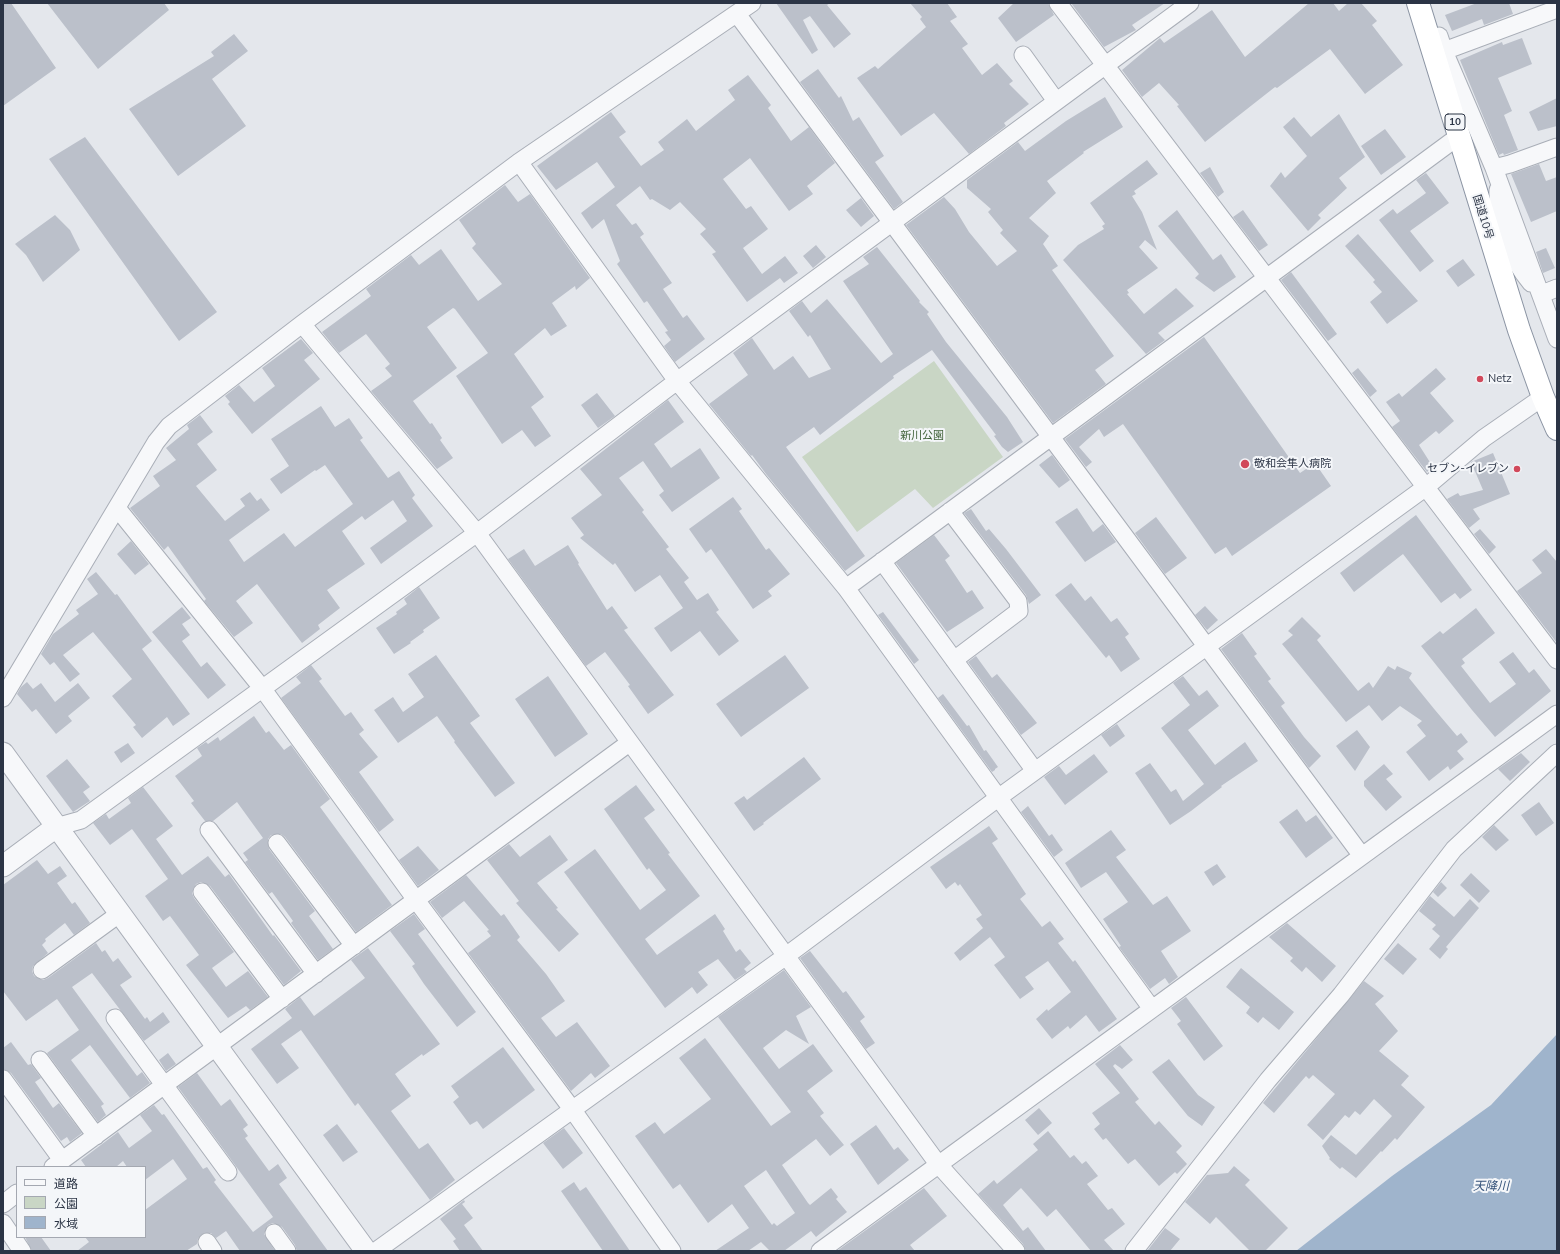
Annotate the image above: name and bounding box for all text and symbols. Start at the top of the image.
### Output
road number: 10 [1445,114,1465,130]
street label: 国道10号 [1470,193,1496,241]
place label: Netz [1488,372,1512,386]
marker: Netz [1475,374,1485,384]
park label: 新川公園 [900,429,944,443]
place label: 敬和会隼人病院 [1254,457,1331,471]
marker: 敬和会隼人病院 [1239,458,1251,470]
place label: セブン-イレブン [1427,462,1509,476]
marker: セブン-イレブン [1512,464,1522,474]
legend [16,1166,146,1238]
text: 道路 [54,1176,78,1191]
water label: 天降川 [1473,1179,1509,1193]
text: 公園 [54,1196,78,1211]
text: 水域 [54,1216,78,1231]

